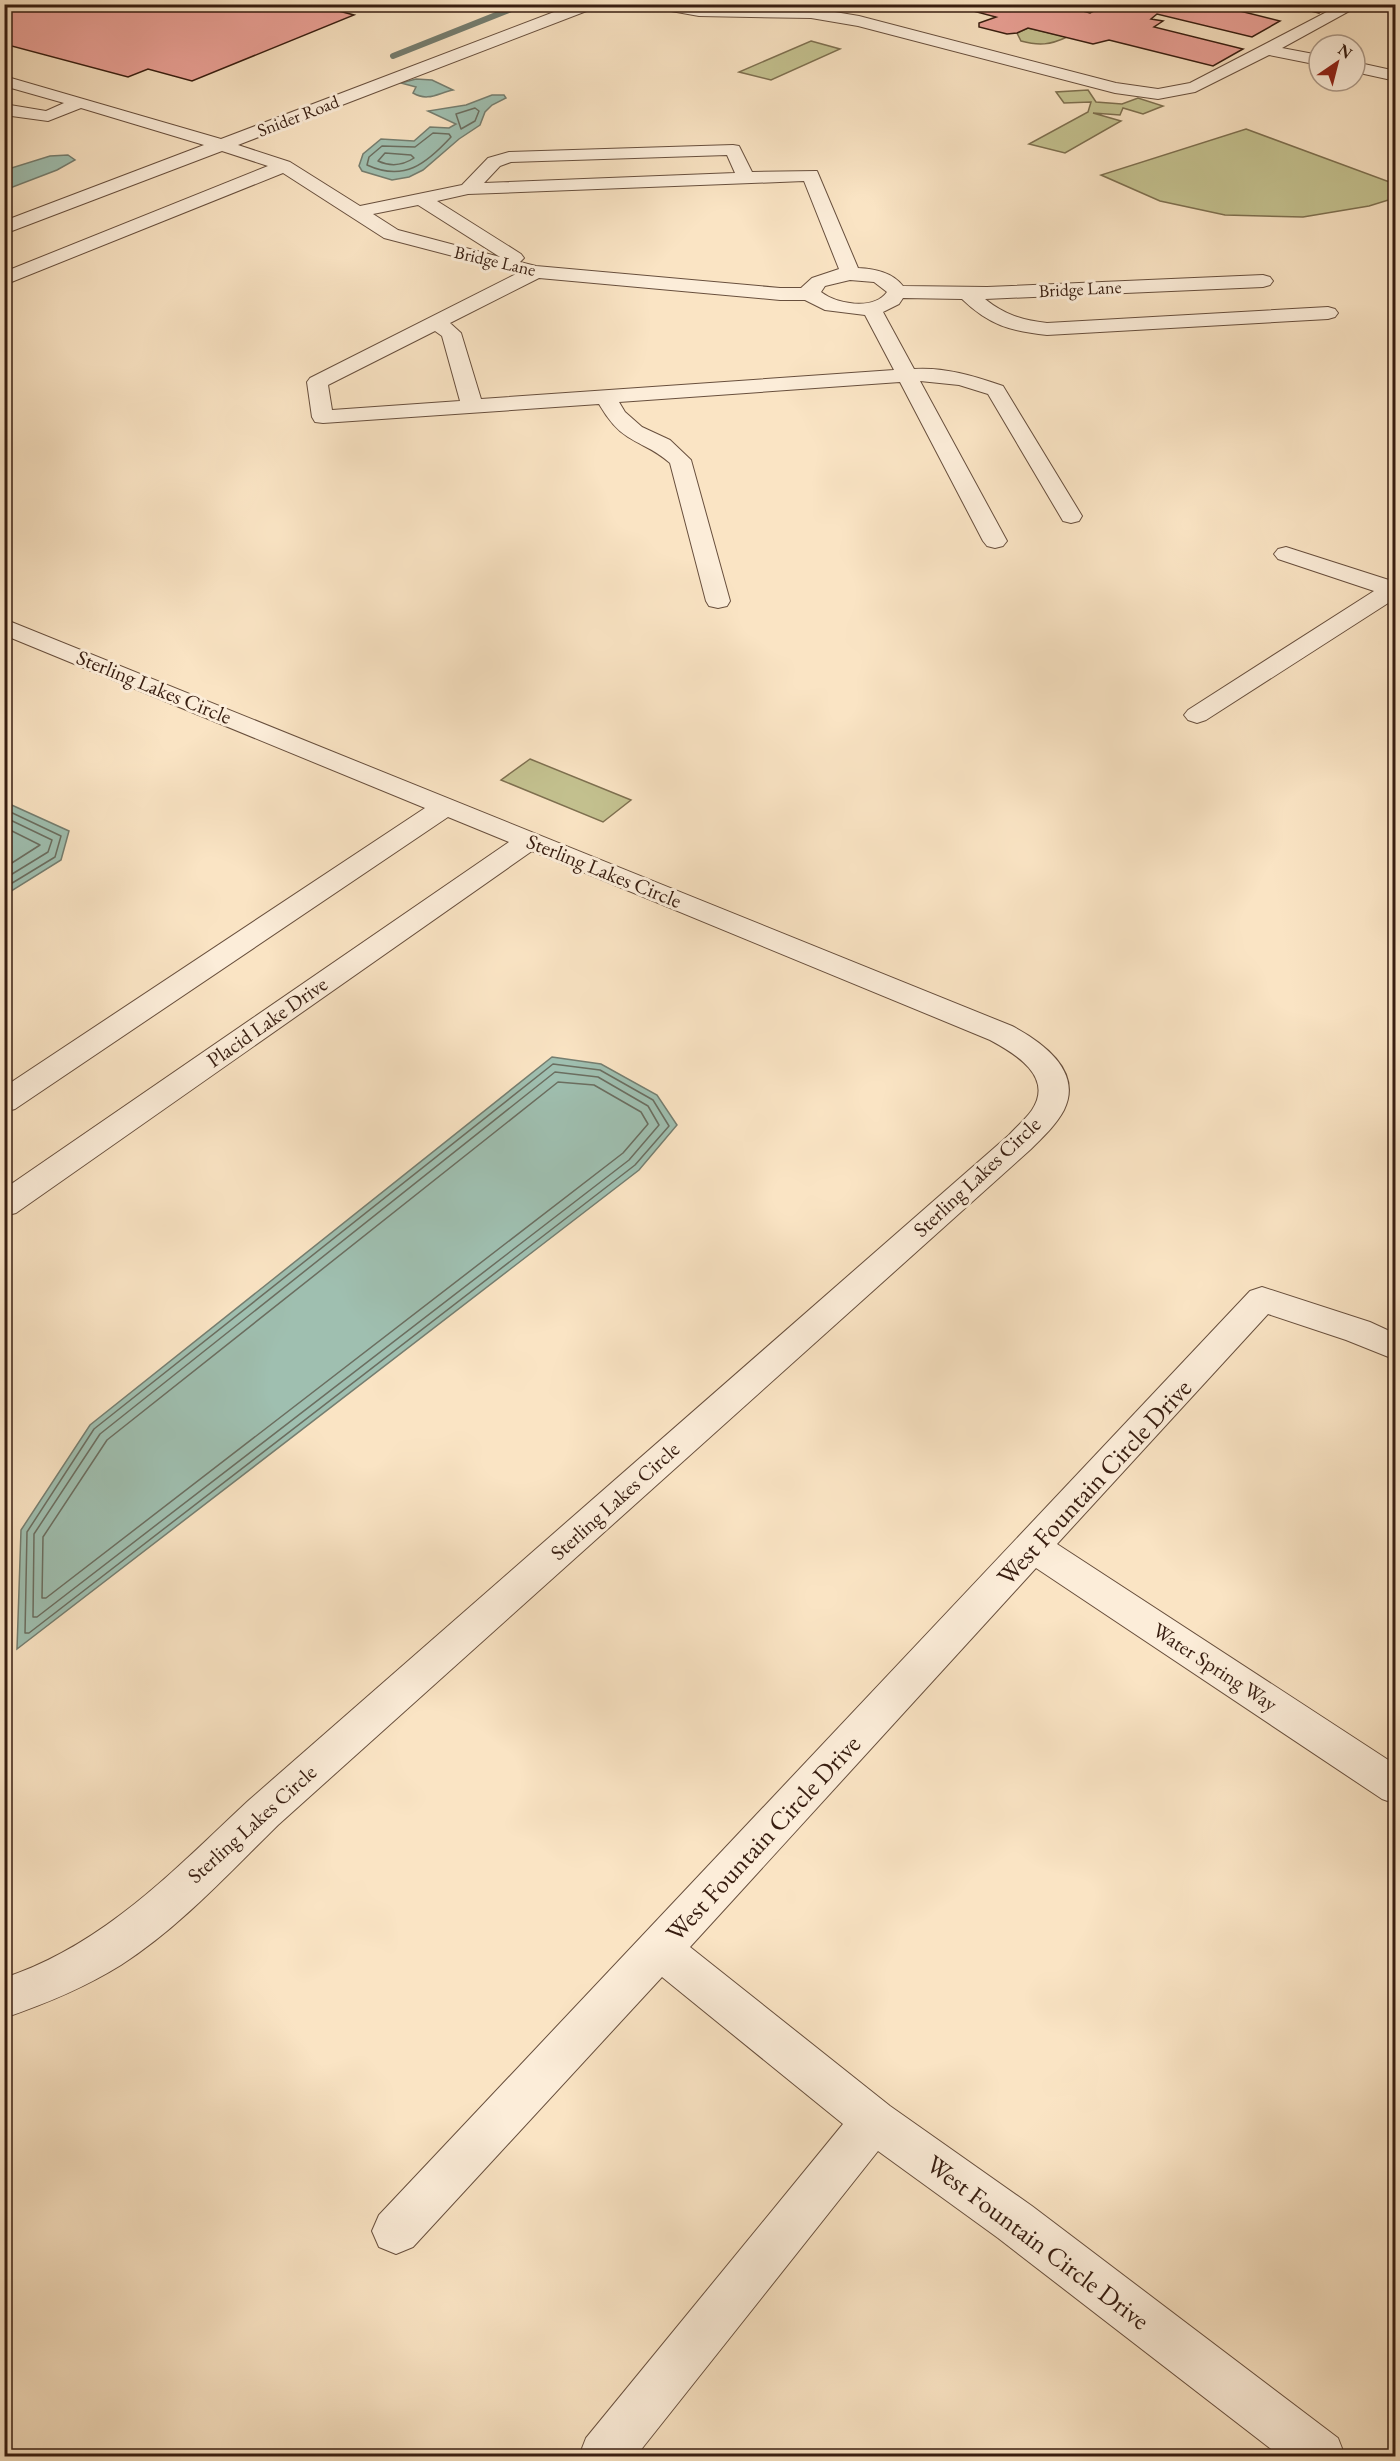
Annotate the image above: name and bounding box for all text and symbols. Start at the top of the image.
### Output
north arrow [1307,33,1367,93]
text: N [1334,39,1357,63]
street label: Snider Road [254,89,343,142]
street label: Bridge Lane [452,240,538,281]
street label: Bridge Lane [1038,275,1122,302]
street label: Sterling Lakes Circle [73,643,236,730]
street label: Sterling Lakes Circle [523,827,686,914]
street label: Placid Lake Drive [201,970,332,1073]
street label: Sterling Lakes Circle [907,1111,1046,1243]
street label: West Fountain Circle Drive [989,1371,1199,1593]
street label: Sterling Lakes Circle [544,1435,685,1566]
street label: Water Spring Way [1148,1616,1283,1717]
street label: West Fountain Circle Drive [658,1727,868,1949]
street label: Sterling Lakes Circle [181,1758,322,1889]
street label: West Fountain Circle Drive [920,2147,1156,2337]

